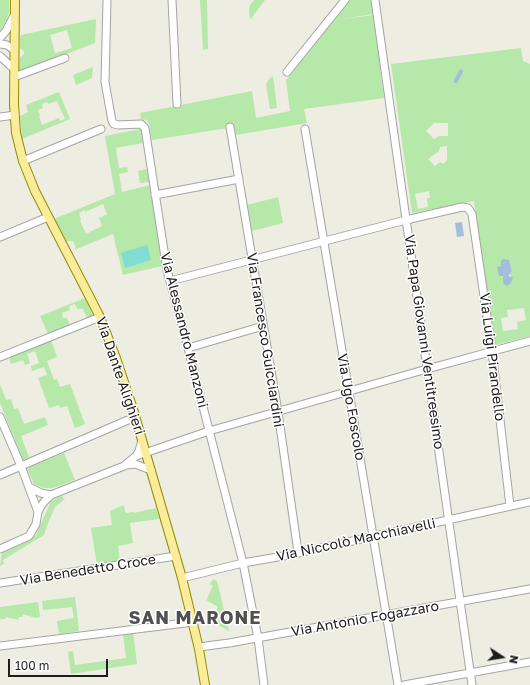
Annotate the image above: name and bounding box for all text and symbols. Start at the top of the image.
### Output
street label: Via Papa Giovanni Ventitreesimo [401,234,447,450]
street label: Via Alessandro Manzoni [157,250,211,410]
street label: Via Francesco Guicciardini [243,252,287,428]
street label: Via Luigi Pirandello [476,292,508,422]
street label: Via Dante Alighieri [92,315,148,437]
street label: Via Ugo Foscolo [333,352,369,462]
street label: Via Niccolò Macchiavelli [275,515,437,565]
street label: Via Benedetto Croce [19,551,157,589]
street label: Via Antonio Fogazzaro [290,598,440,640]
district label: SAN MARONE [129,607,261,629]
north arrow [482,637,522,677]
scale bar [10,651,110,677]
text: N [507,654,521,665]
text: 100 m [15,658,49,673]

